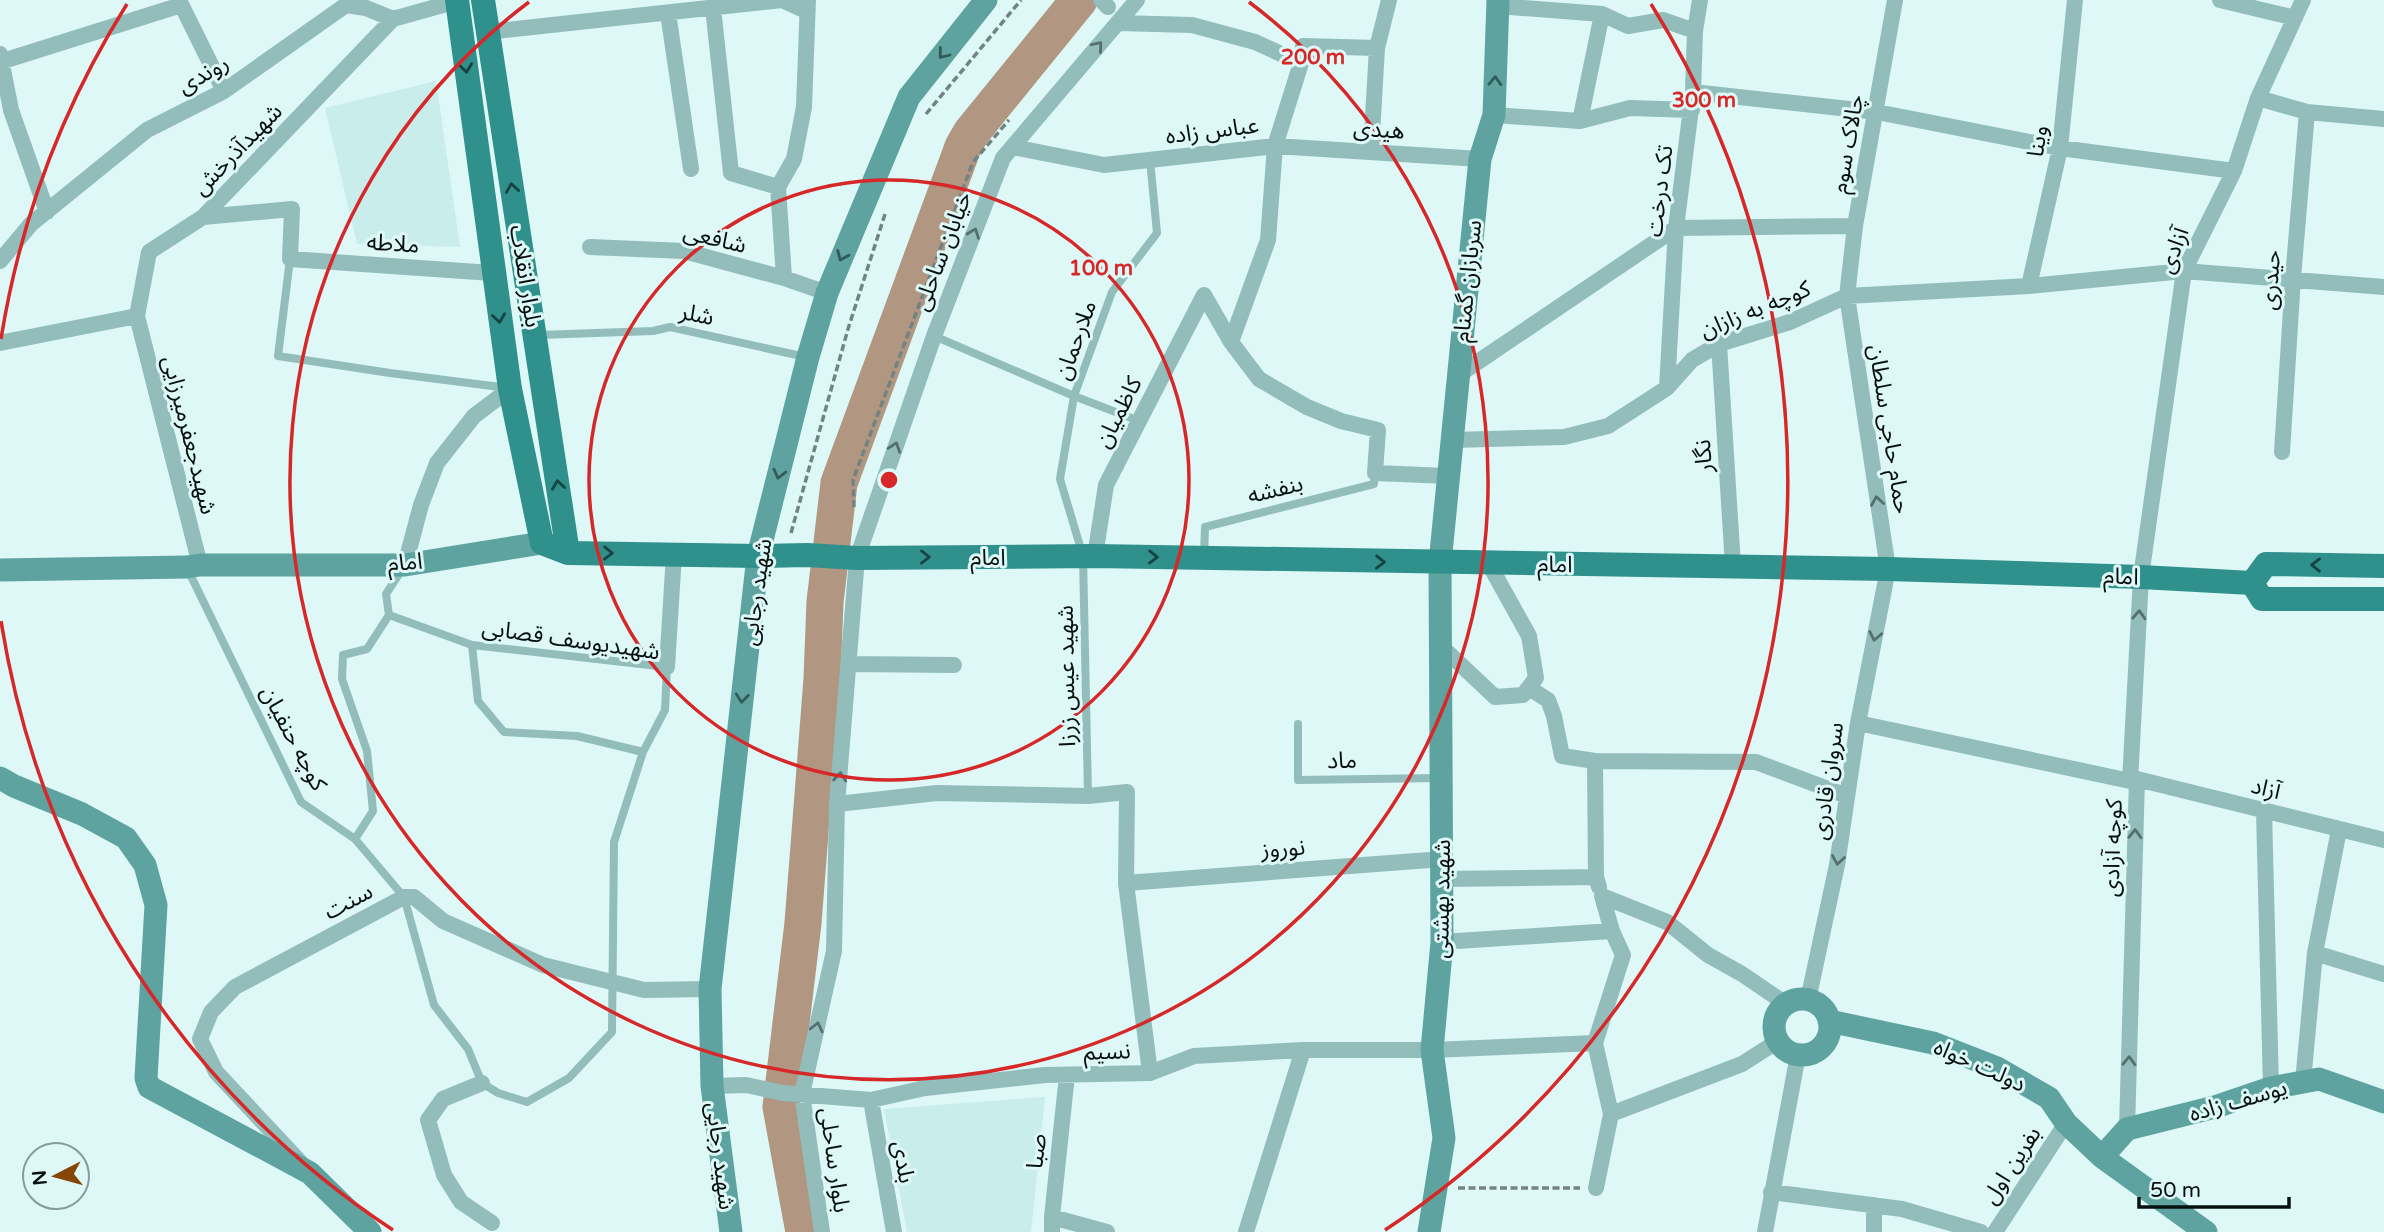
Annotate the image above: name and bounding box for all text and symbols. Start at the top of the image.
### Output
one-way arrow [1090,42,1102,55]
text: 200 m [1281,45,1345,70]
one-way arrow [939,46,952,58]
street label: روندی [173,49,234,101]
one-way arrow [458,62,473,74]
one-way arrow [1487,75,1503,86]
text: 300 m [1672,88,1736,113]
street label: چالاک سوم [1826,93,1873,196]
street label: شهیدآذرخش [187,98,288,202]
street label: عباس زاده [1164,111,1260,151]
street label: هیدی [1352,114,1406,146]
street label: وینا [2022,123,2054,159]
street label: تک درخت [1640,143,1680,239]
one-way arrow [505,182,520,194]
street label: خیابان ساحلی [907,188,978,315]
street label: شافعی [680,218,749,260]
street label: سربازان گمنام [1448,219,1491,344]
street label: آزادی [2152,222,2196,277]
street label: بلوار انقلاب [503,223,547,329]
street label: ملاطه [366,228,420,260]
one-way arrow [965,228,979,240]
one-way arrow [837,249,851,261]
street label: حیدری [2255,249,2287,311]
text: 100 m [1069,256,1133,281]
street label: کوچه به زازان [1696,275,1815,345]
street label: ملارحمان [1049,297,1103,384]
street label: شلر [676,298,716,332]
one-way arrow [491,312,506,323]
street label: حمام حاجی سلطان [1859,342,1916,516]
street label: شهیدجعفرمیرزایی [156,353,222,517]
street label: کاظمیان [1089,372,1149,453]
street label: نگار [1689,438,1719,474]
one-way arrow [887,441,901,453]
one-way arrow [773,468,787,480]
centre of rings [877,468,901,492]
street label: بنفشه [1245,470,1306,510]
one-way arrow [551,479,566,491]
one-way arrow [1870,495,1885,507]
street label: شهید رجایی [736,537,778,648]
street label: امام [970,544,1006,575]
one-way arrow [603,546,614,561]
street label: امام [386,548,424,581]
one-way arrow [921,549,931,565]
one-way arrow [1148,550,1159,565]
street label: امام [1537,551,1573,582]
one-way arrow [1376,554,1386,570]
one-way arrow [2310,557,2321,573]
street label: امام [2103,562,2139,595]
street label: شهید عیس زرزا [1052,605,1082,747]
one-way arrow [2131,609,2146,620]
street label: شهیدیوسف قصابی [480,614,662,666]
one-way arrow [1868,630,1883,642]
street label: کوچه حنفیان [254,681,333,796]
one-way arrow [735,692,750,704]
street label: سروان قادری [1806,721,1850,842]
street label: ماد [1327,747,1357,775]
one-way arrow [832,771,847,782]
street label: آزاد [2248,772,2285,806]
street label: کوچه آزادی [2097,798,2129,898]
one-way arrow [2127,828,2143,839]
street label: نوروز [1259,833,1306,865]
street label: شهید بهشتی [1427,839,1457,959]
one-way arrow [1831,854,1846,866]
street label: سنت [319,878,378,926]
one-way arrow [809,1021,824,1033]
street label: دولت خواه [1929,1033,2030,1099]
street label: نسیم [1083,1037,1131,1069]
one-way arrow [2121,1055,2136,1066]
street label: یوسف زاده [2186,1074,2290,1128]
street label: شهید رجایی [700,1101,740,1211]
street label: بلوار ساحلی [813,1106,855,1215]
street label: بفرین اول [1976,1121,2047,1210]
street label: صبا [1021,1132,1053,1170]
street label: بلدی [886,1139,921,1186]
north arrow [21,1141,91,1211]
scale bar [2139,1166,2290,1210]
text: N [28,1169,52,1186]
text: 50 m [2150,1178,2201,1203]

